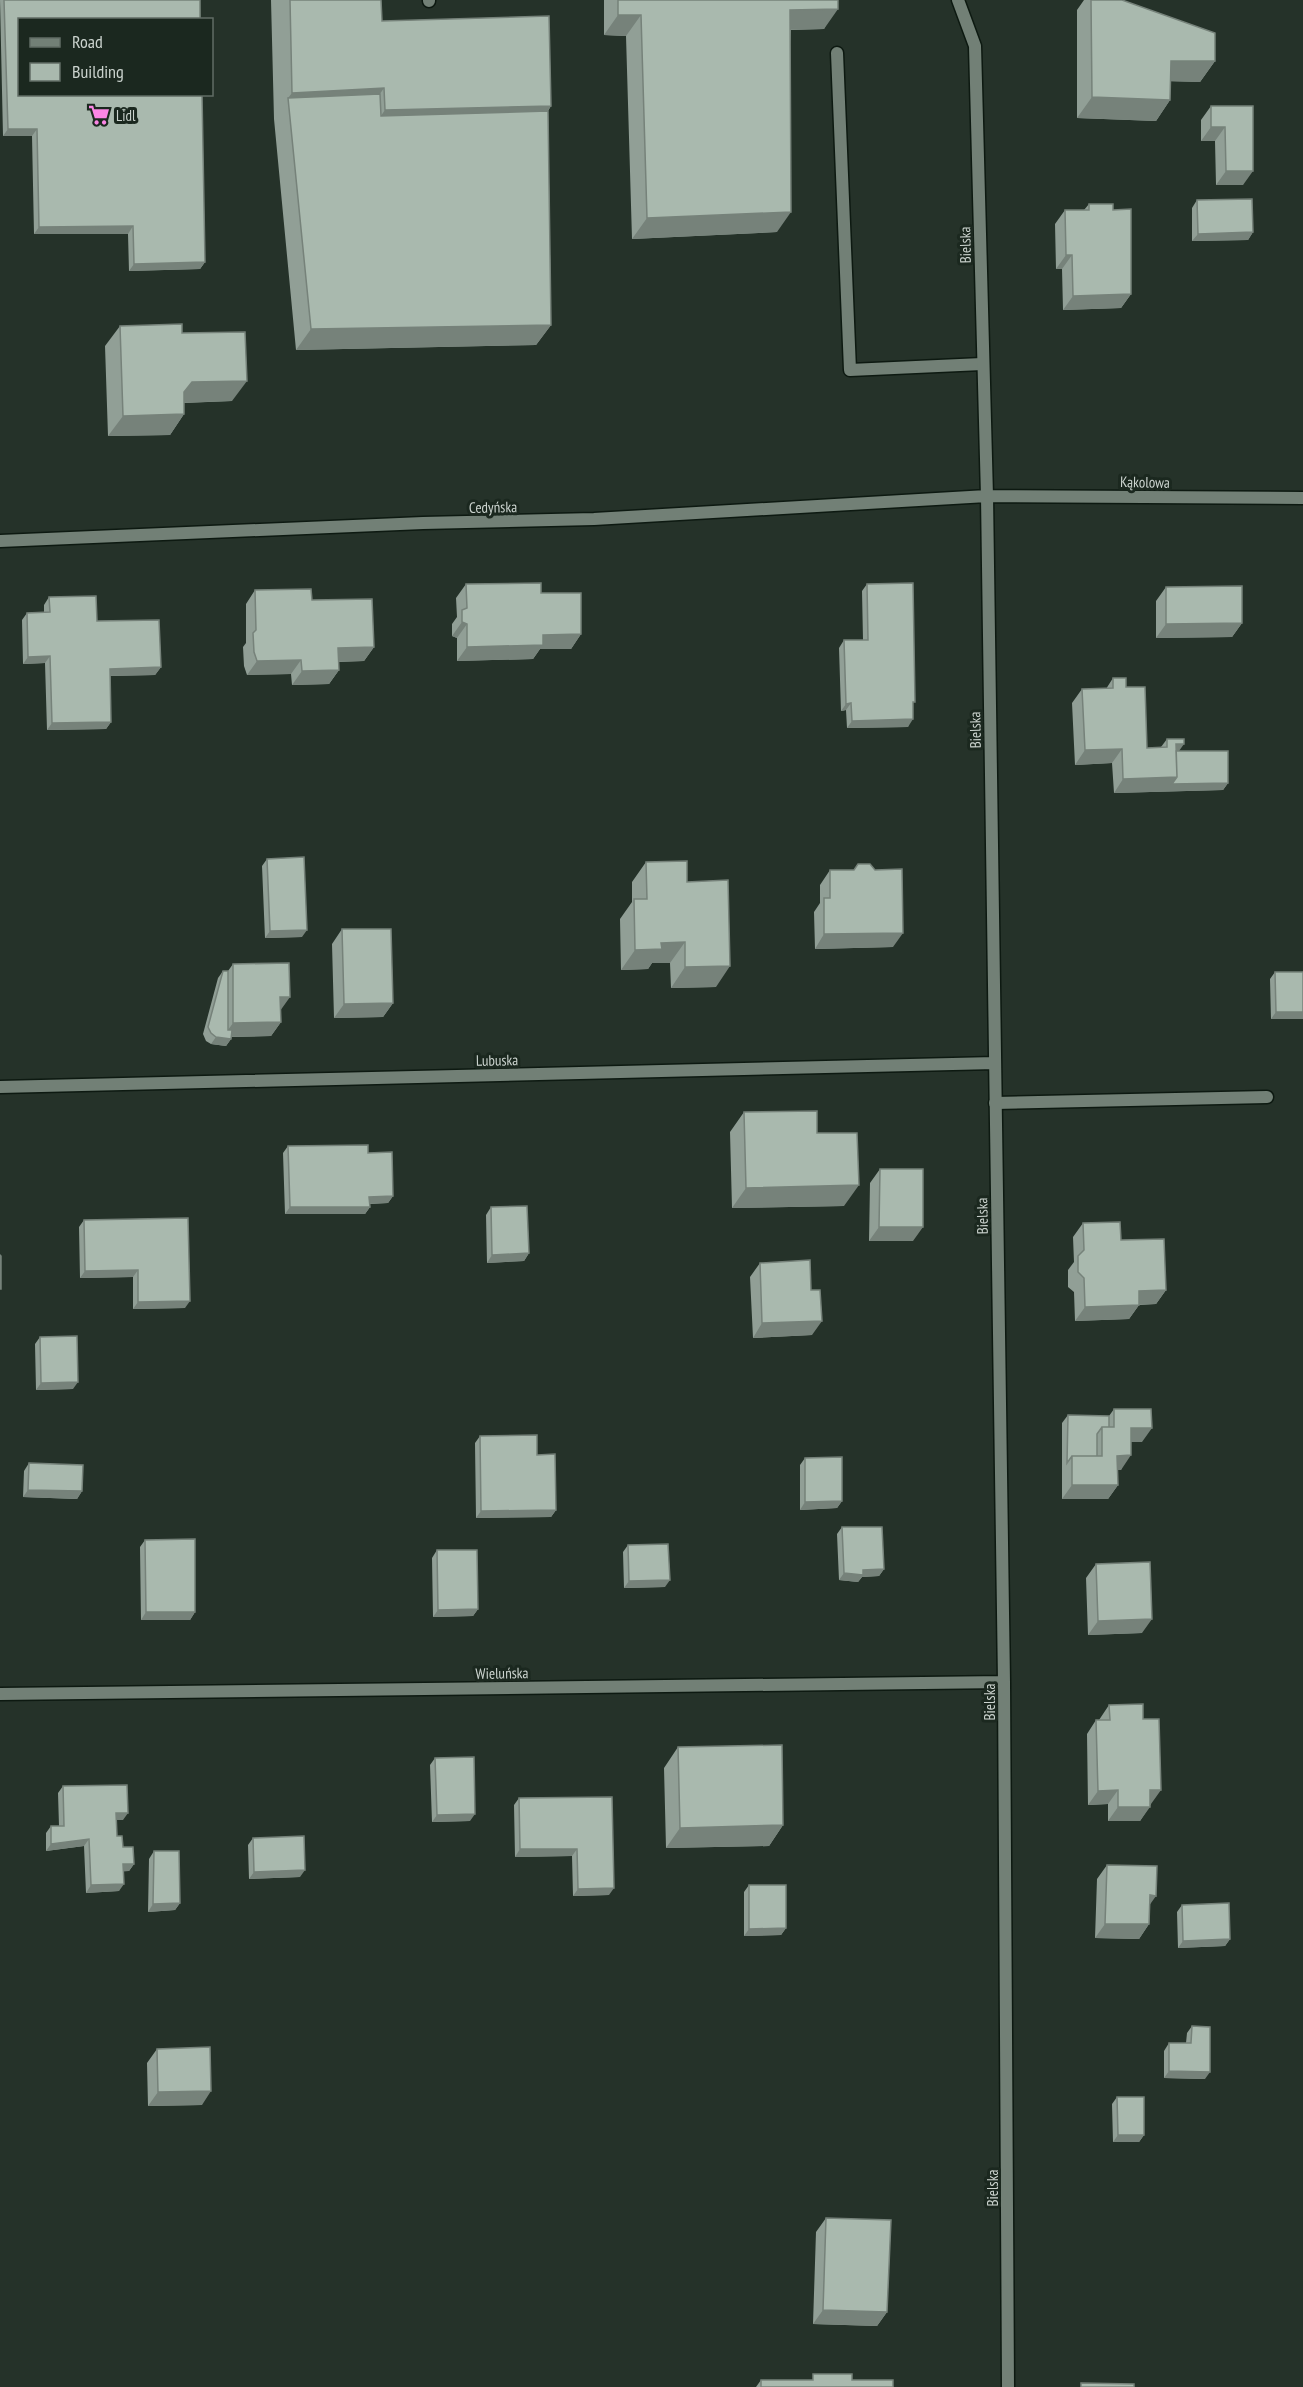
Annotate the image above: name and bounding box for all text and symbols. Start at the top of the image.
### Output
legend [18,18,213,96]
text: Road [72,30,103,53]
text: Building [72,60,124,83]
supermarket icon: Lidl [87,103,111,127]
place label: Lidl [116,106,136,125]
street label: Bielska [955,226,975,264]
street label: Kąkolowa [1120,472,1170,492]
street label: Cedyńska [469,497,517,517]
street label: Bielska [965,711,985,749]
street label: Lubuska [476,1050,518,1070]
street label: Bielska [972,1197,992,1235]
street label: Wieluńska [475,1663,529,1683]
street label: Bielska [980,1684,999,1720]
street label: Bielska [983,2170,1002,2206]

